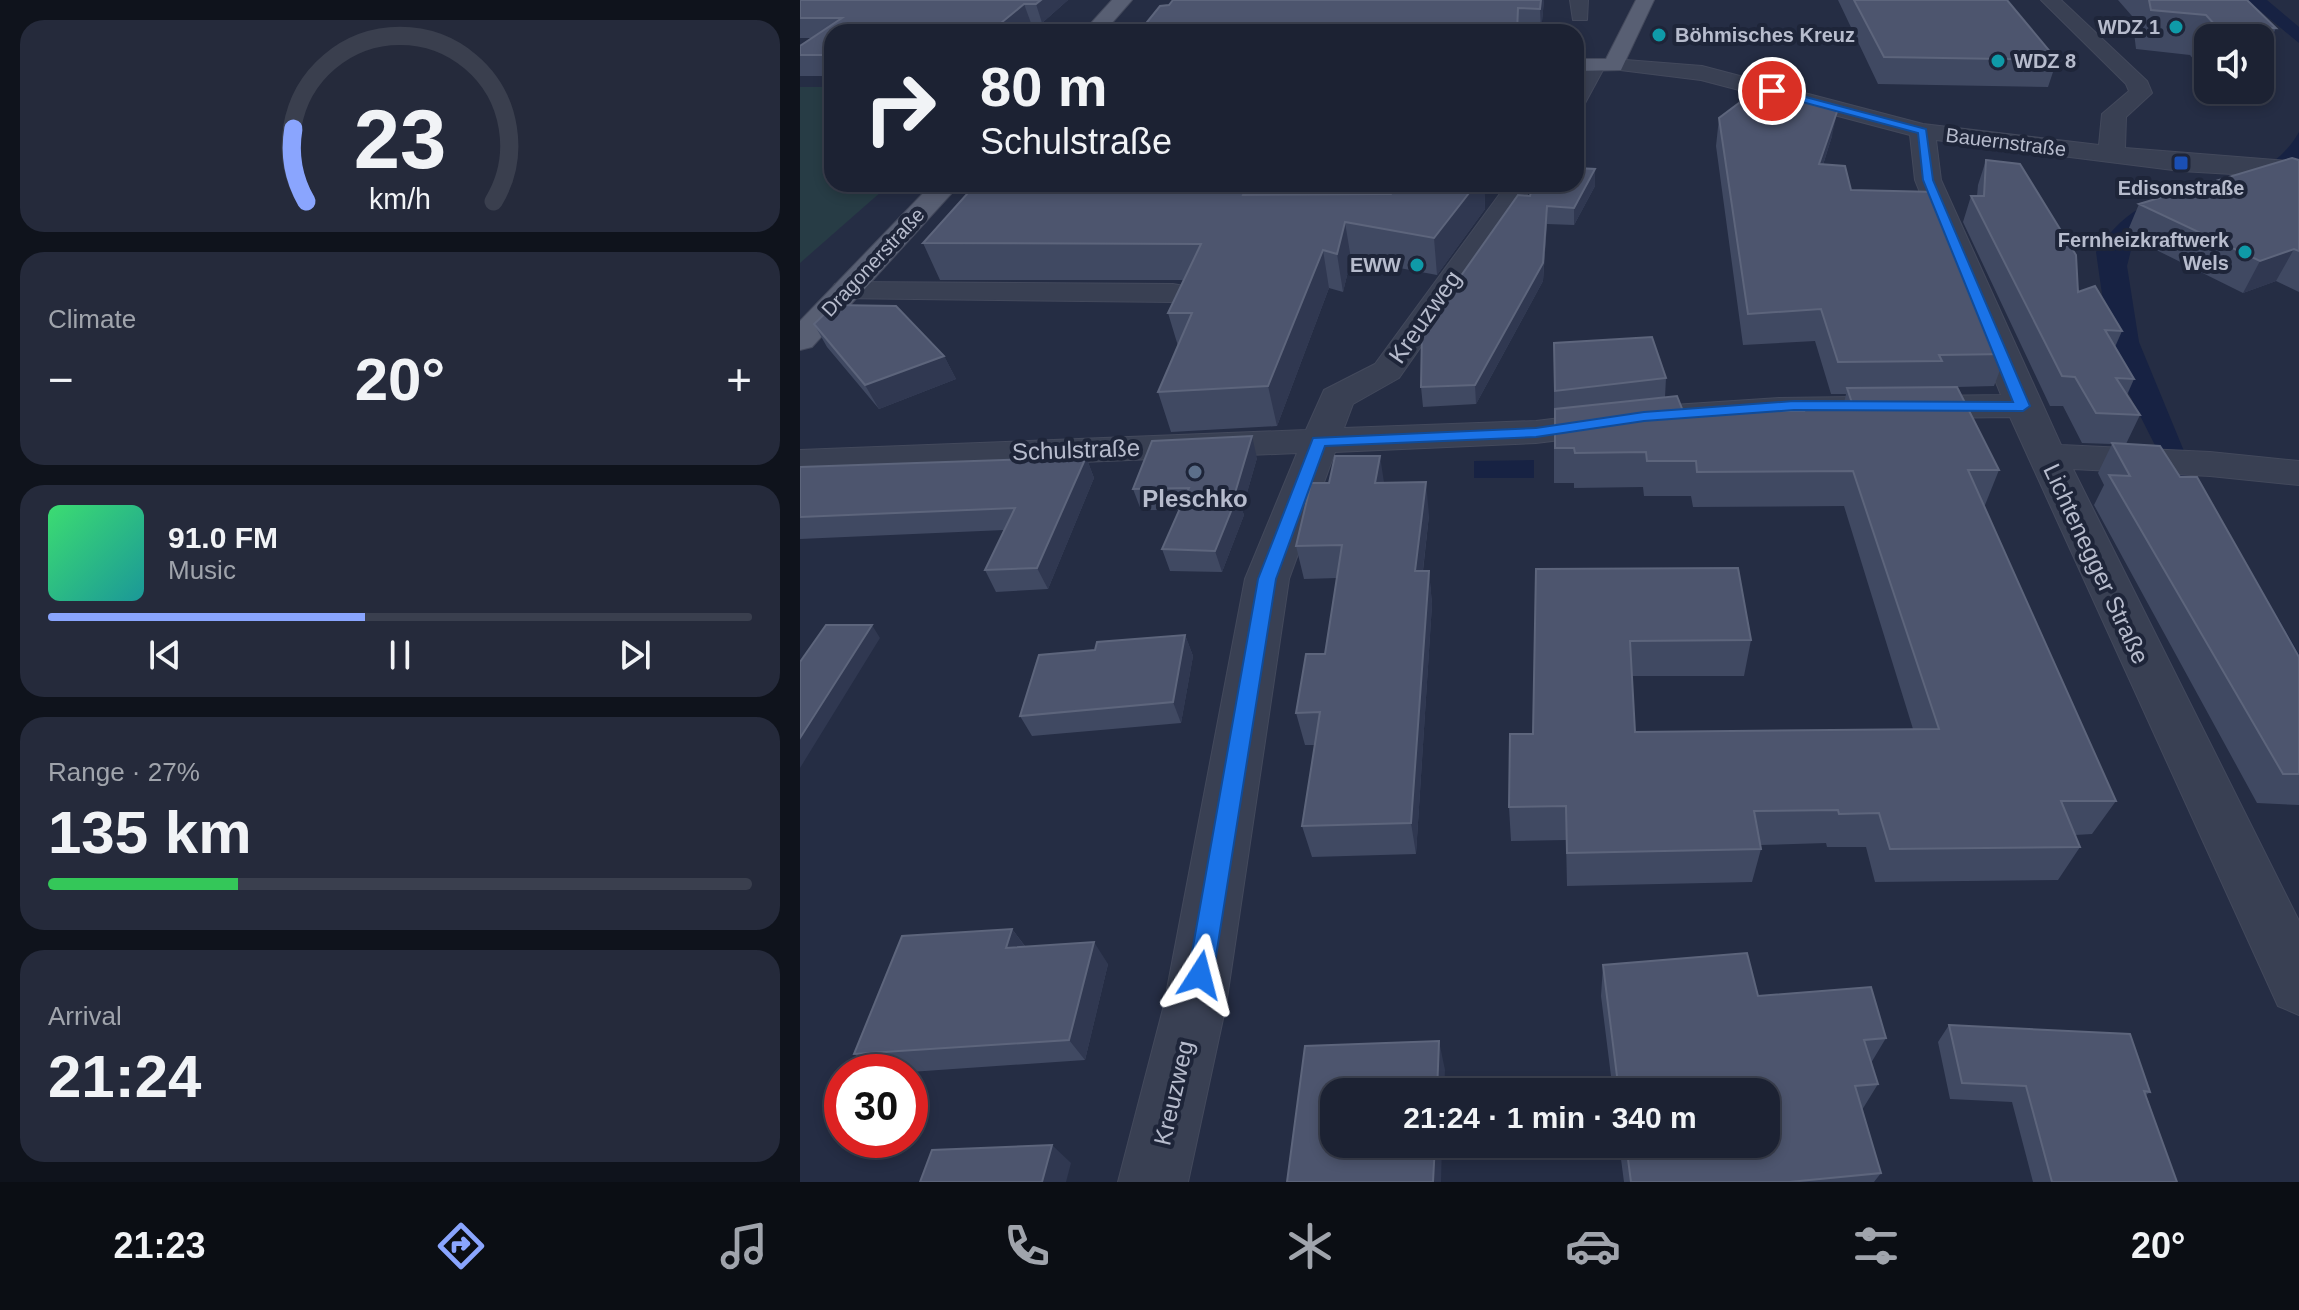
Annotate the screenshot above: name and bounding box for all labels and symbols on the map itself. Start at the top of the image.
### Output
place label: WDZ 1 [2098,16,2160,38]
marker: WDZ 1 [2167,18,2185,36]
place label: Böhmisches Kreuz [1675,24,1855,46]
marker: Böhmisches Kreuz [1650,26,1668,44]
place label: WDZ 8 [2014,50,2076,72]
marker: WDZ 8 [1989,52,2007,70]
pin [1738,57,1806,125]
street label: Bauernstraße [1945,124,2067,160]
marker: Edisonstraße [2172,154,2190,172]
place label: Edisonstraße [2118,177,2244,199]
street label: Dragonerstraße [817,203,929,321]
place label: Fernheizkraftwerk Wels [2058,229,2230,274]
marker: Fernheizkraftwerk Wels [2236,243,2254,261]
place label: EWW [1350,254,1401,276]
marker: EWW [1408,256,1426,274]
street label: Kreuzweg [1383,265,1466,368]
street label: Schulstraße [1012,434,1140,465]
street label: Lichtenegger Straße [2038,460,2155,668]
marker: Pleschko [1186,463,1204,481]
place label: Pleschko [1142,485,1248,512]
position arrow [1158,933,1242,1017]
street label: Kreuzweg [1148,1038,1199,1148]
speed limit sign: 30 [824,1054,928,1158]

